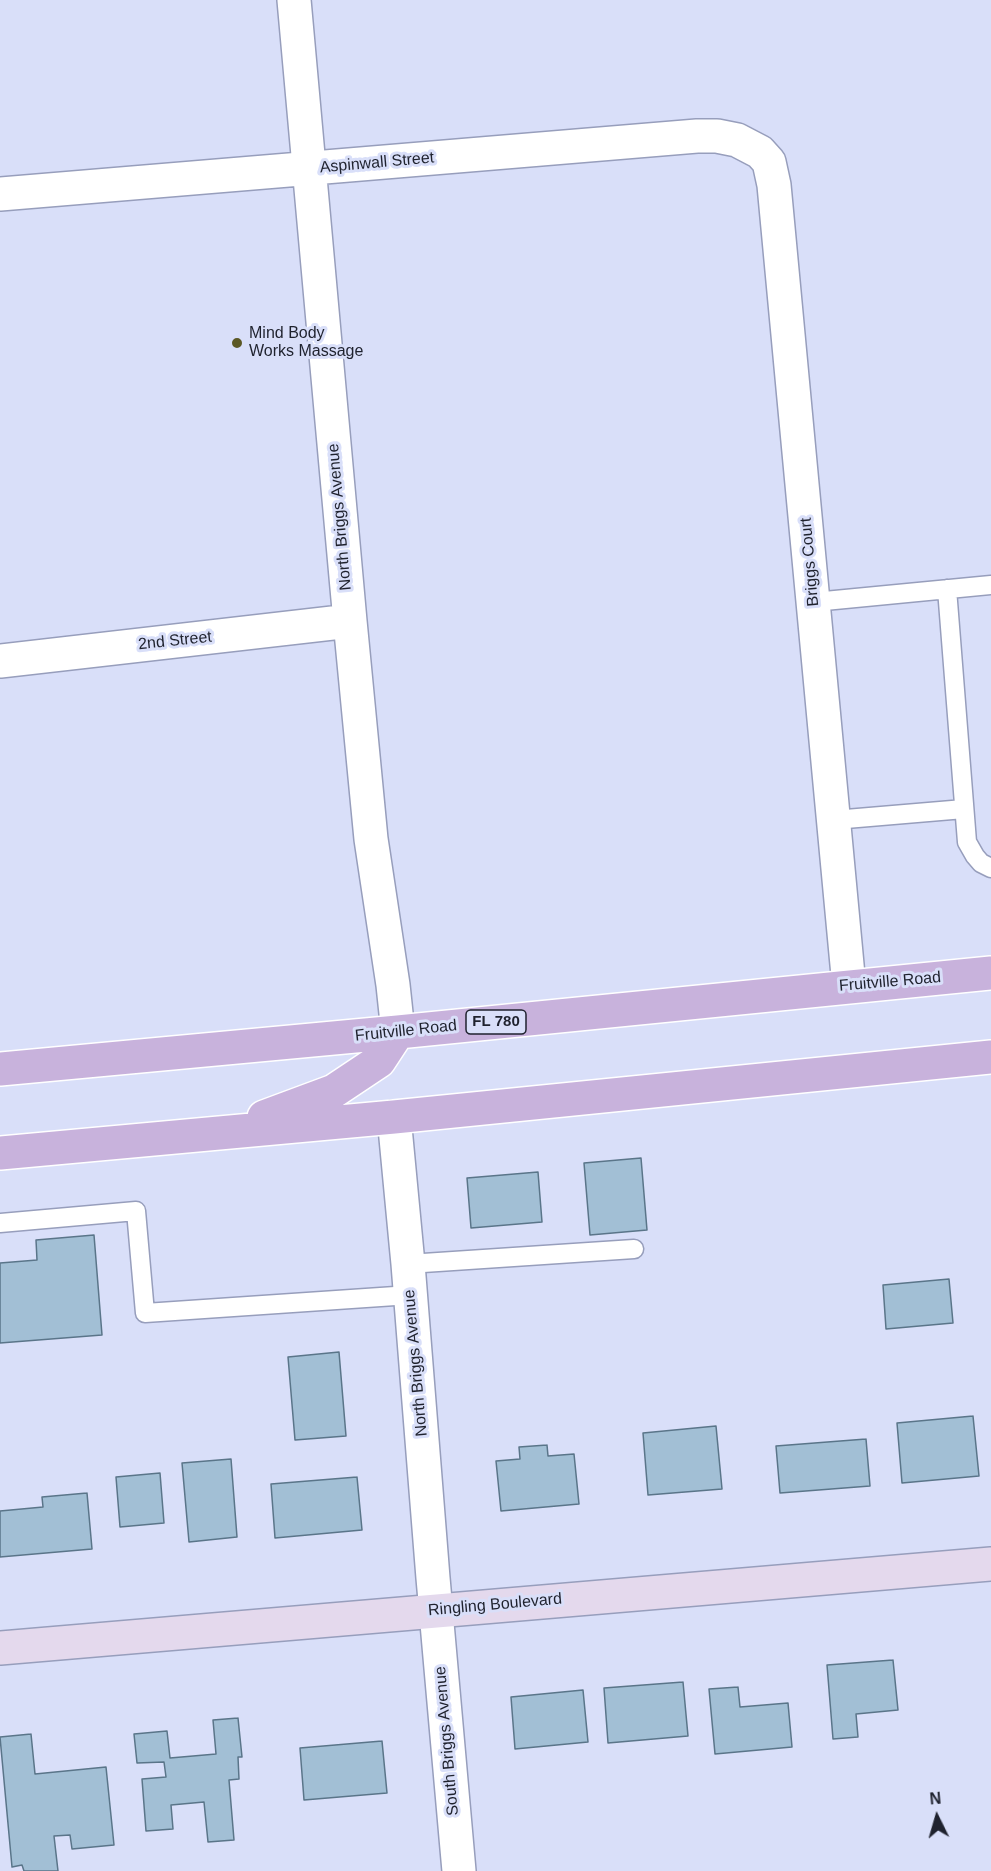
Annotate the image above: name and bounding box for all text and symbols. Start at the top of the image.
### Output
street label: Aspinwall Street [319,148,435,178]
place label: Mind Body Works Massage [249,324,363,362]
marker: Mind Body Works Massage [230,336,244,350]
street label: North Briggs Avenue [324,443,356,591]
street label: Briggs Court [797,517,823,607]
street label: 2nd Street [137,628,213,654]
street label: Fruitville Road [838,968,942,996]
road number: FL 780 [466,1010,526,1034]
street label: Fruitville Road [354,1016,458,1046]
street label: North Briggs Avenue [400,1289,432,1437]
street label: Ringling Boulevard [427,1590,563,1620]
street label: South Briggs Avenue [431,1665,463,1817]
north arrow [907,1787,967,1847]
text: N [929,1790,942,1808]

